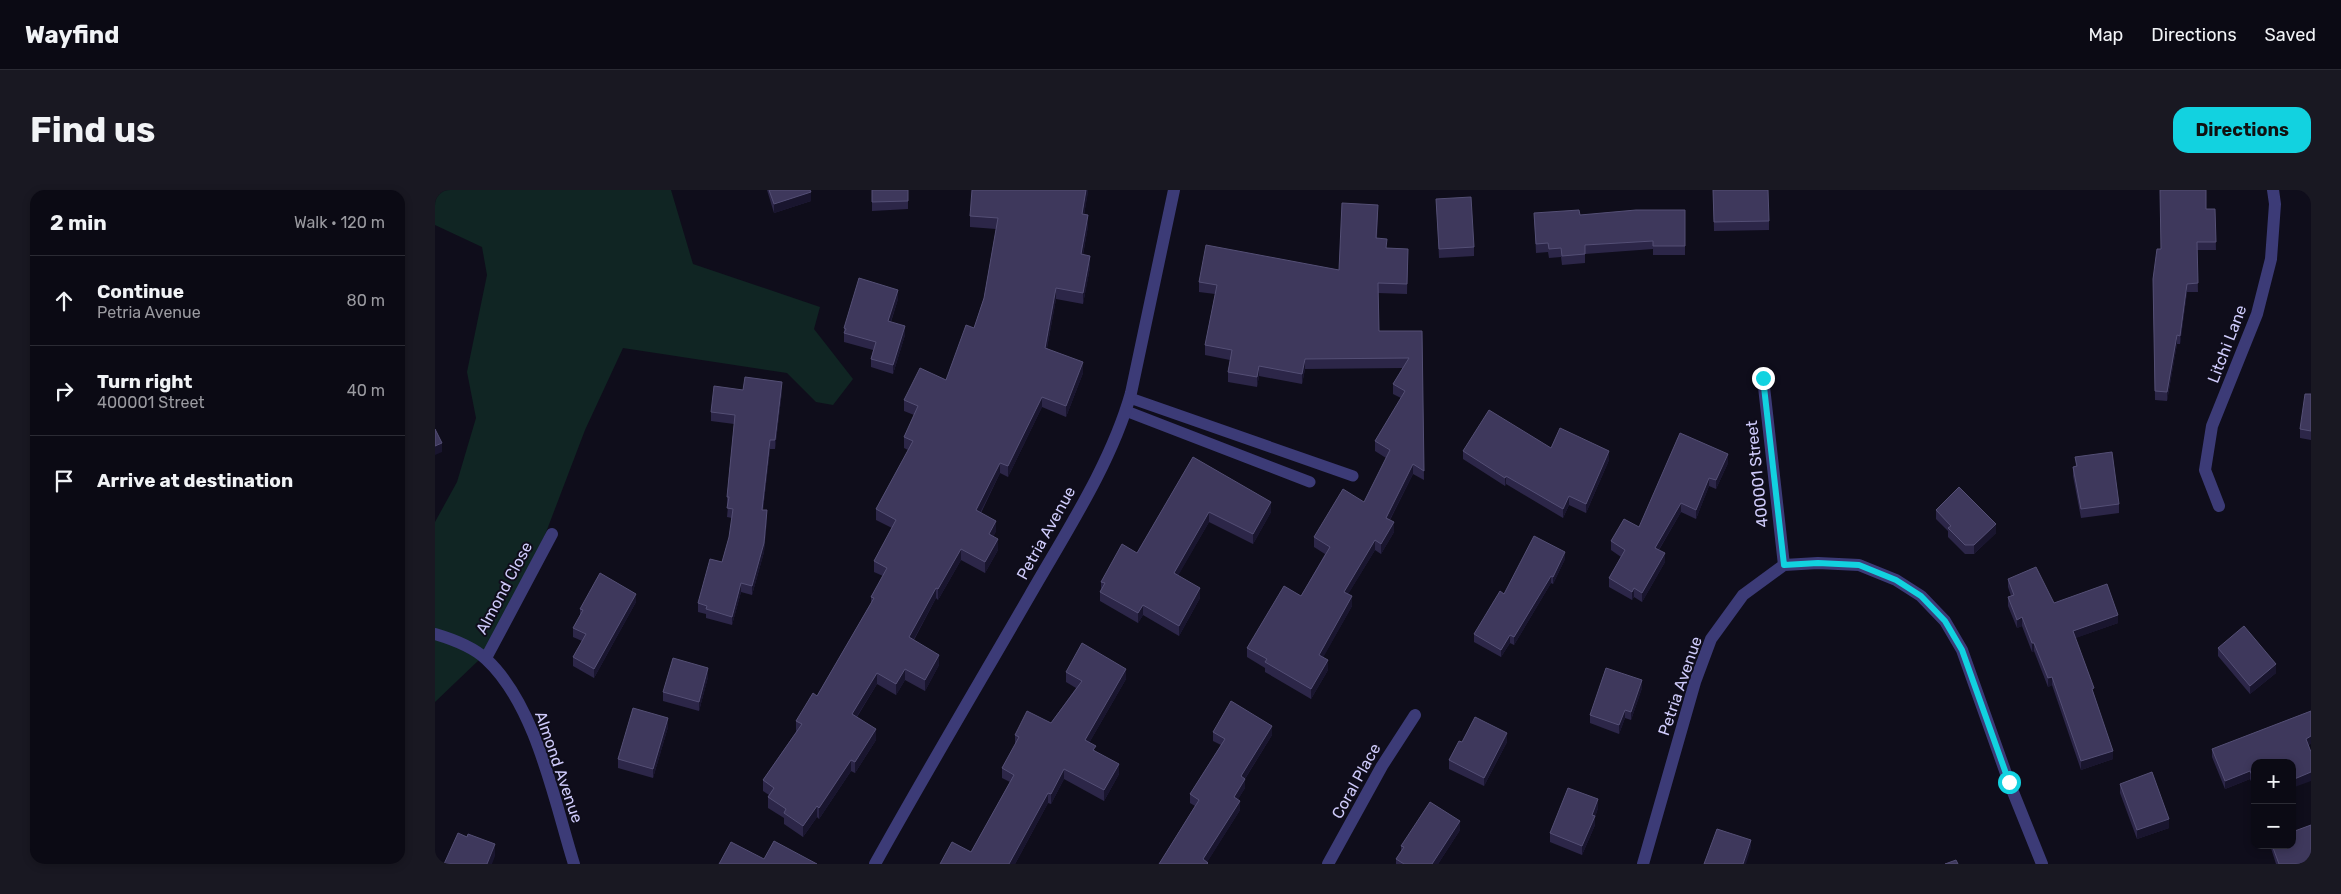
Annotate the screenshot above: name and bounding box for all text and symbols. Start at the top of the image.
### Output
text: Wayfind [25,21,119,49]
text: Map [2088,24,2123,46]
text: Directions [2151,24,2237,46]
text: Saved [2265,24,2316,46]
button: Directions [2173,107,2311,153]
text: Find us [30,109,155,151]
text: 2 min [50,210,107,235]
text: Walk · 120 m [294,213,385,232]
text: Continue [97,280,184,303]
icon: ahead [50,287,78,315]
text: 80 m [347,291,385,310]
street label: Litchi Lane [2203,302,2251,386]
text: Petria Avenue [97,303,201,322]
route end [1752,367,1775,390]
text: Turn right [97,370,192,393]
icon: right [50,377,78,405]
text: 40 m [347,381,385,400]
text: 400001 Street [97,393,205,412]
street label: 400001 Street [1742,419,1772,529]
icon: arrive [50,467,78,495]
text: Arrive at destination [97,469,293,492]
street label: Petria Avenue [1013,483,1079,583]
street label: Almond Close [472,538,536,637]
street label: Petria Avenue [1654,634,1706,738]
street label: Almond Avenue [531,709,587,825]
street label: Coral Place [1328,740,1384,822]
map controls [2251,759,2296,849]
button: + [2251,759,2296,804]
route start [1998,771,2021,794]
button: − [2251,804,2296,849]

